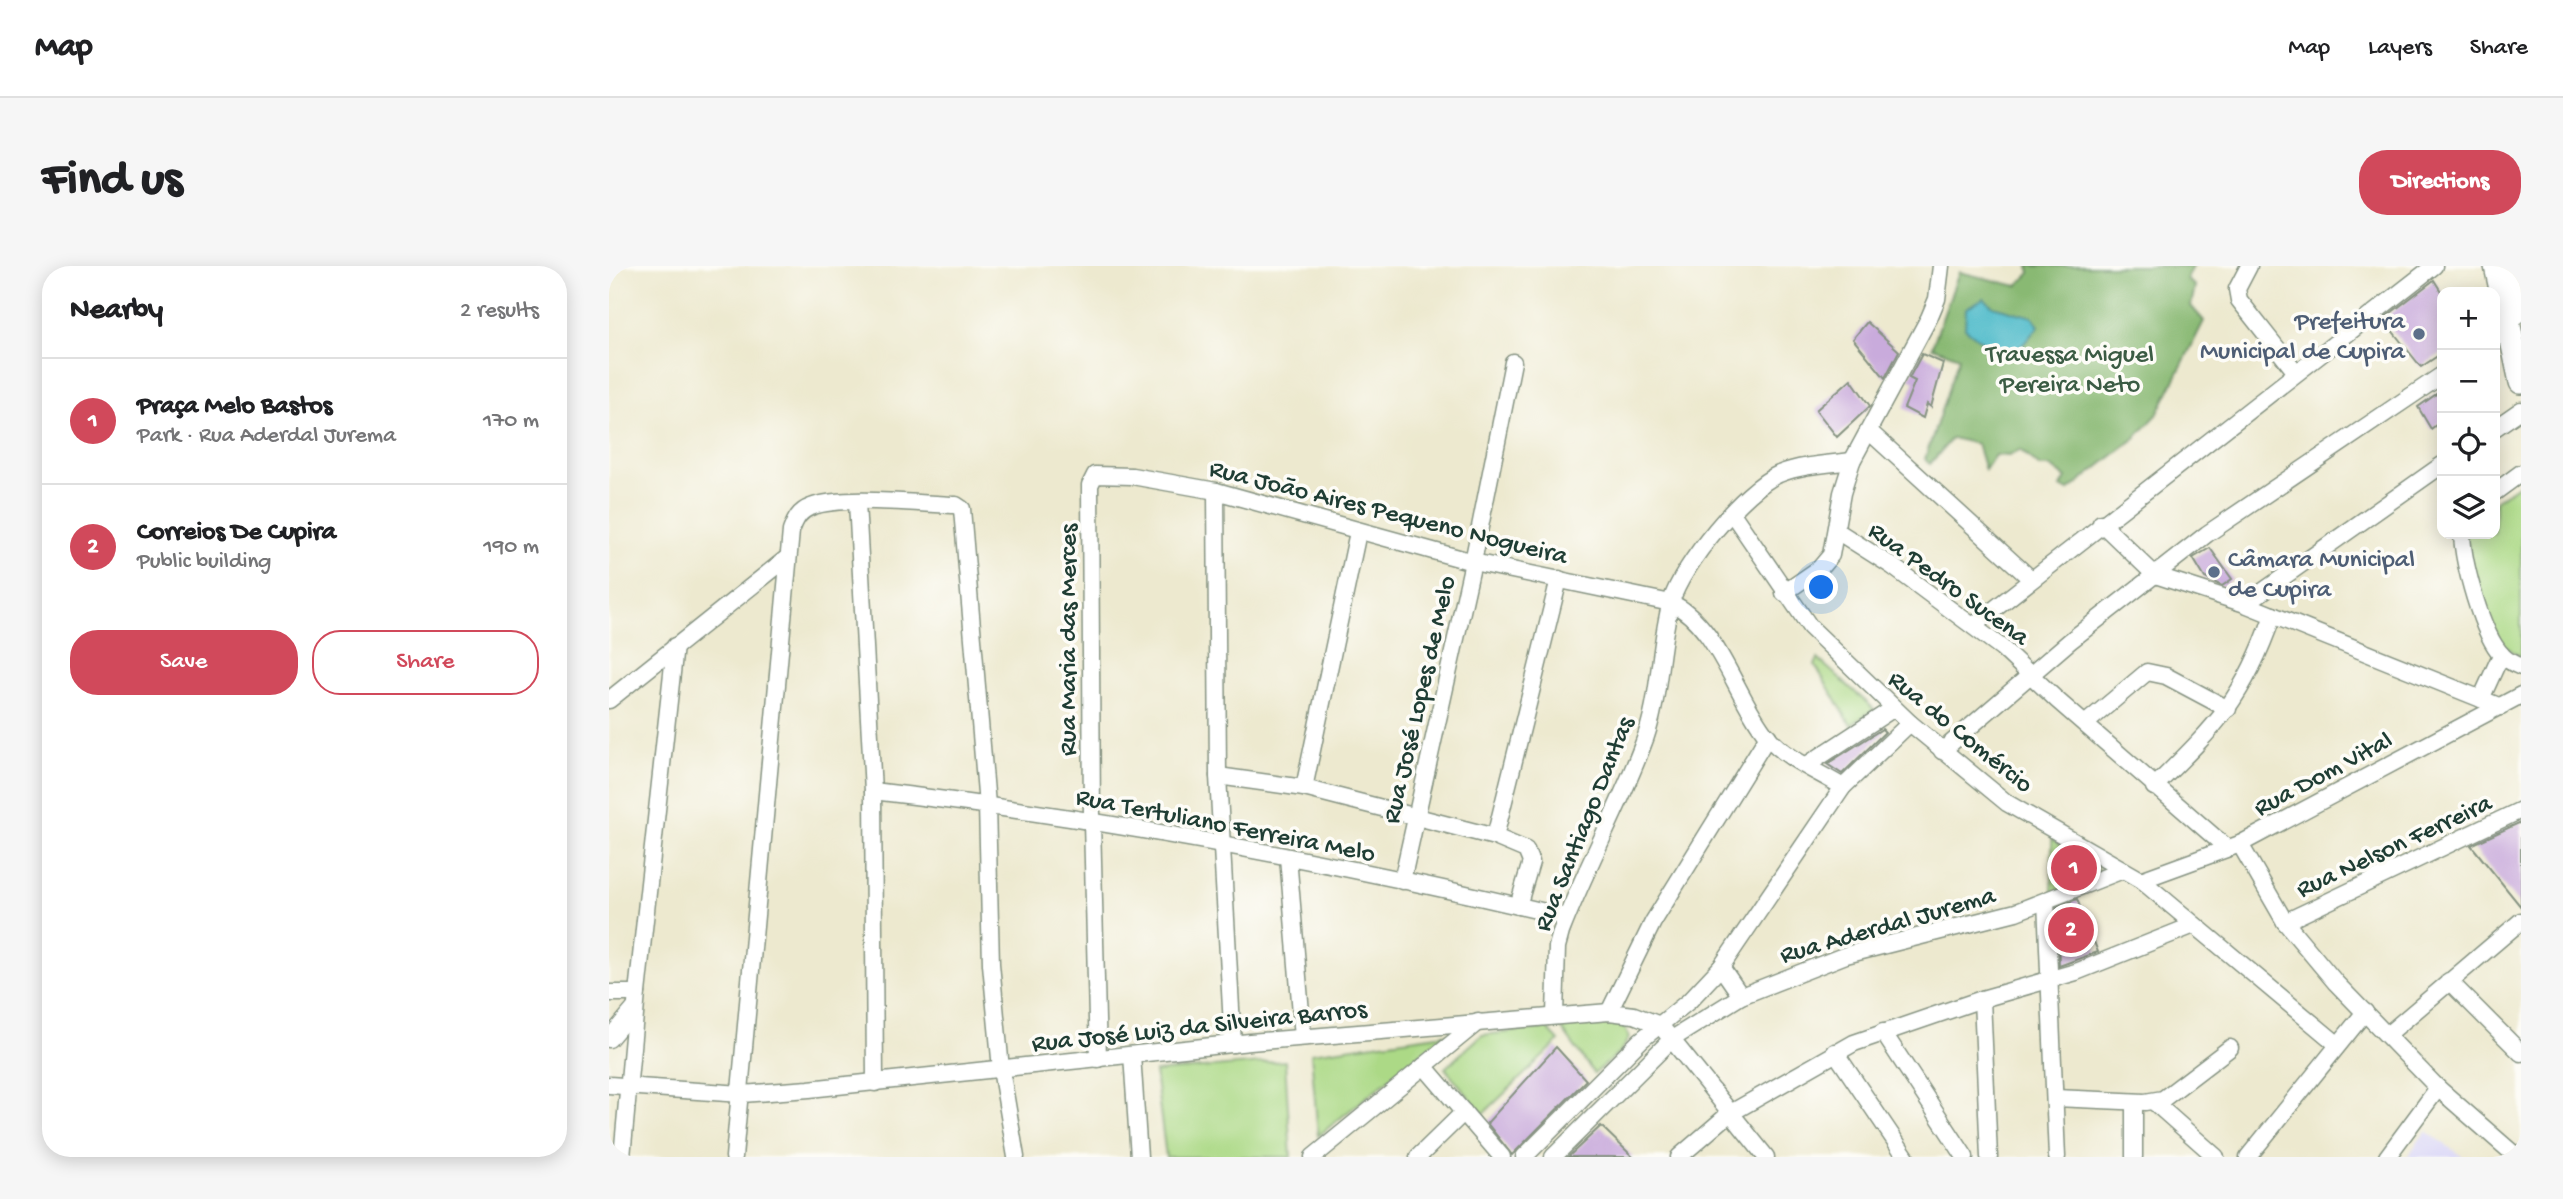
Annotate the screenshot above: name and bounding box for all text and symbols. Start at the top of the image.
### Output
text: Map [35,29,92,67]
text: Map [2288,34,2330,63]
text: Layers [2368,34,2432,63]
text: Share [2470,34,2528,63]
button: Directions [2359,150,2521,215]
text: Find us [42,153,182,211]
map controls [2437,287,2500,539]
button: + [2437,287,2500,350]
text: Nearby [70,294,163,329]
text: 2 results [460,298,539,325]
place label: Prefeitura Municipal de Cupira [2200,308,2407,369]
marker: Prefeitura Municipal de Cupira [2411,326,2427,342]
park label: Travessa Miguel Pereira Neto [1984,341,2154,402]
button: − [2437,350,2500,413]
text: Praça Melo Bastos [137,392,332,423]
text: 1 [88,408,98,435]
text: 170 m [483,408,539,435]
button: locate [2437,413,2500,476]
text: Park · Rua Aderdal Jurema [137,423,396,450]
street label: Rua João Aires Pequeno Nogueira [1206,455,1572,574]
button: layers [2437,476,2500,539]
street label: Rua Pedro Sucena [1861,517,2035,655]
text: Correios De Cupira [137,518,336,549]
street label: Rua Maria das Merces [1055,522,1086,756]
text: 2 [87,534,99,561]
text: 190 m [483,534,539,561]
place label: Câmara Municipal de Cupira [2228,546,2415,607]
text: Public building [137,549,271,576]
marker: Câmara Municipal de Cupira [2206,564,2222,580]
your location [1804,570,1838,604]
street label: Rua José Lopes de Melo [1378,573,1465,827]
button: Save [70,630,298,695]
button: Share [312,630,539,695]
street label: Rua do Comércio [1880,665,2038,802]
street label: Rua Santiago Dantas [1529,712,1644,937]
street label: Rua Dom Vital [2250,727,2399,825]
street label: Rua Tertuliano Ferreira Melo [1073,783,1377,872]
street label: Rua Nelson Ferreira [2292,789,2499,907]
pin: 1 [2051,842,2097,894]
street label: Rua Aderdal Jurema [1777,881,2001,973]
pin: 2 [2048,904,2094,956]
street label: Rua José Luiz da Silveira Barros [1030,995,1370,1061]

